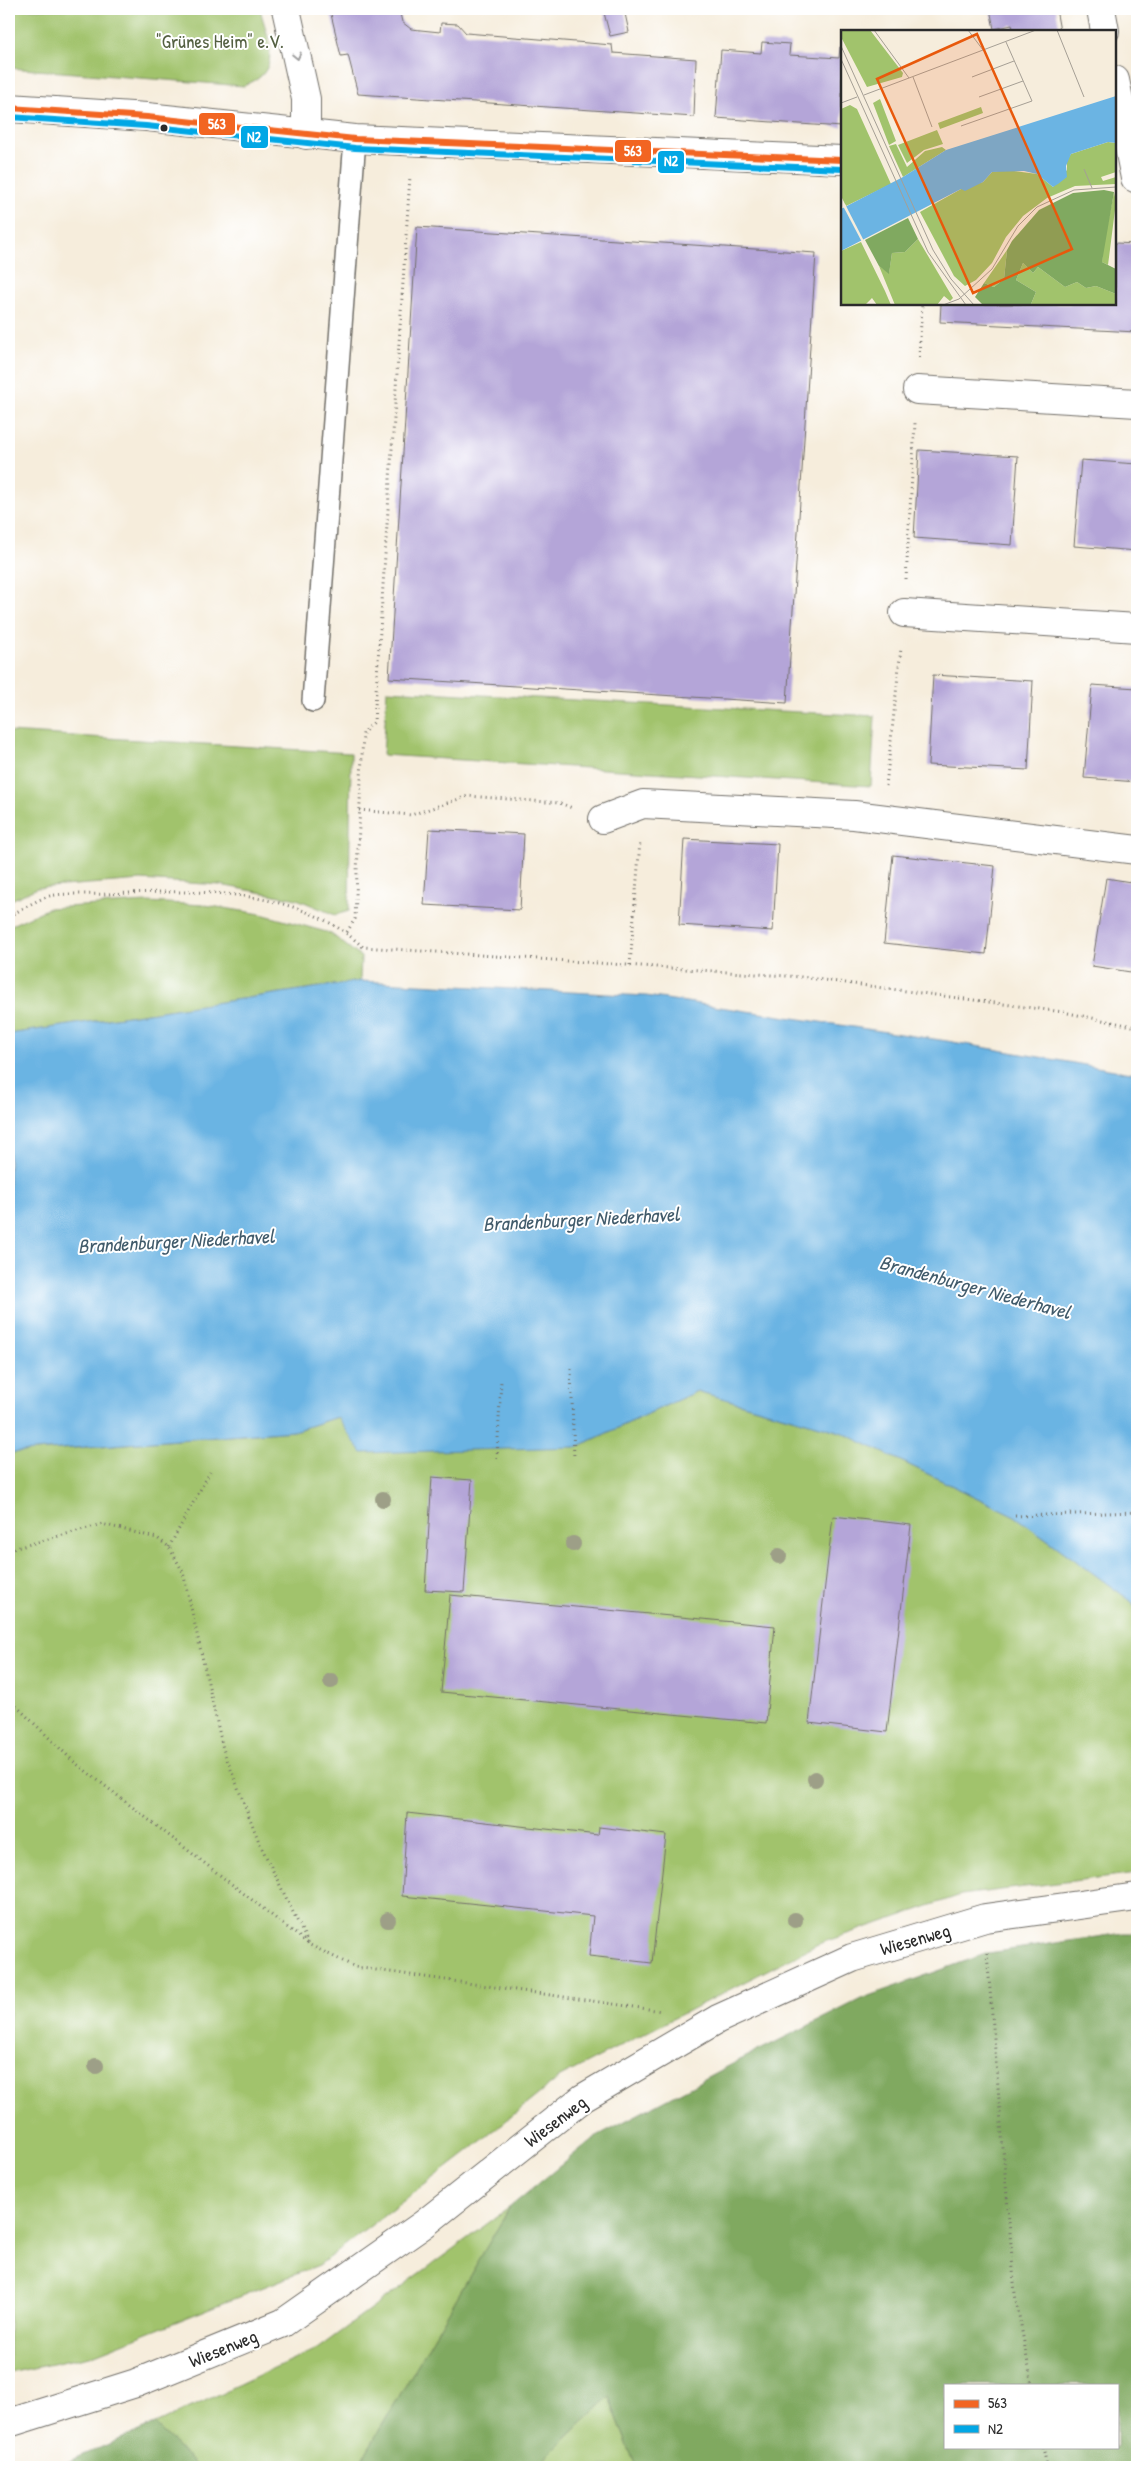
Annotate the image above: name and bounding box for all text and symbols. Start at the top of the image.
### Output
park label: "Grünes Heim" e.V. [156,28,284,54]
inset map [841,30,1116,305]
one-way arrow [291,52,302,61]
line badge: 563 [198,112,236,136]
text: 563 [208,114,227,133]
unlabelled marker [159,123,169,133]
line badge: N2 [240,125,269,149]
text: N2 [247,127,261,146]
line badge: 563 [614,139,652,163]
text: 563 [624,141,643,160]
line badge: N2 [657,150,685,174]
text: N2 [664,151,678,170]
water label: Brandenburger Niederhavel [482,1200,682,1238]
water label: Brandenburger Niederhavel [77,1222,277,1260]
water label: Brandenburger Niederhavel [876,1248,1075,1326]
street label: Wiesenweg [877,1917,953,1961]
street label: Wiesenweg [519,2089,591,2153]
street label: Wiesenweg [185,2322,261,2374]
legend [944,2384,1118,2448]
text: 563 [988,2392,1007,2413]
text: N2 [988,2418,1003,2439]

